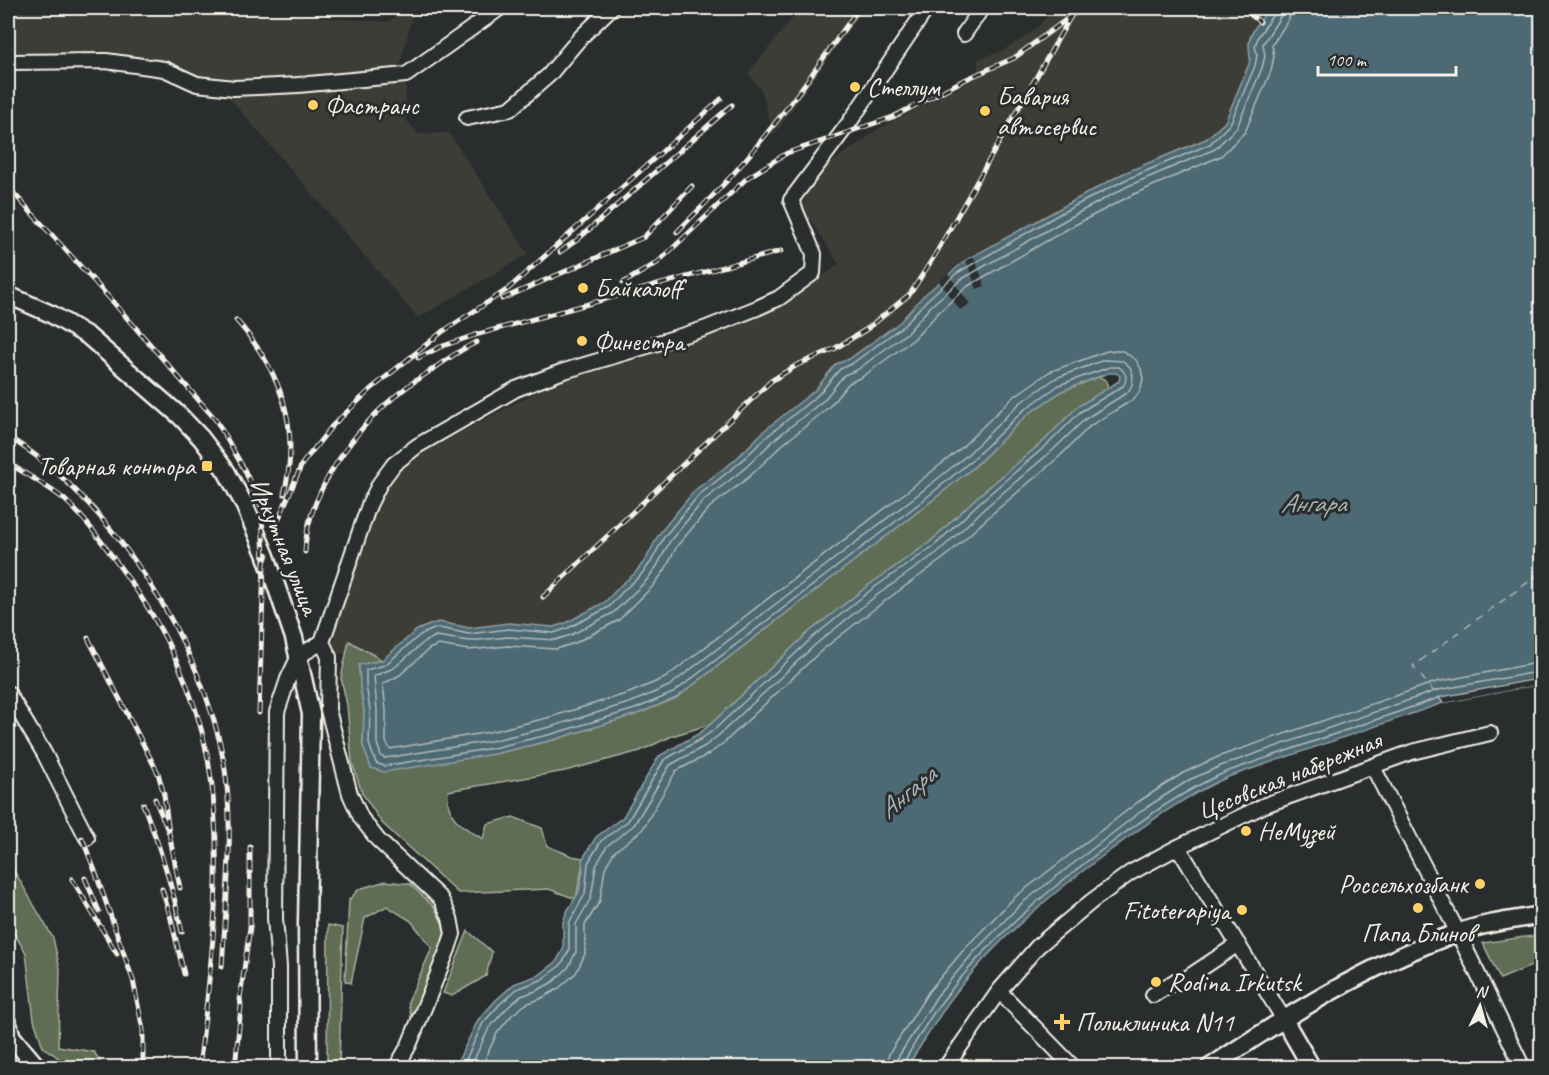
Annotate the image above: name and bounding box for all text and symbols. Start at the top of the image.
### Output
scale bar [1318,39,1456,77]
text: 100 m [1327,49,1368,71]
place label: Стеллум [867,71,941,104]
marker: Стеллум [848,80,862,94]
place label: Бавария автосервис [997,80,1097,143]
place label: Фастранс [325,89,419,122]
marker: Фастранс [306,98,320,112]
marker: Бавария автосервис [978,104,992,118]
place label: Байкалoff [595,272,687,305]
marker: Байкалoff [576,281,590,295]
place label: Финестра [594,325,686,358]
marker: Финестра [575,334,589,348]
place label: Товарная контора [37,450,197,483]
marker: Товарная контора [200,459,214,473]
street label: Иркутная улица [242,473,328,622]
water label: Ангара [1280,486,1348,520]
street label: Цесовская набережная [1192,723,1388,827]
water label: Ангара [871,757,945,826]
place label: НеМузей [1258,815,1337,849]
marker: НеМузей [1239,824,1253,838]
place label: Россельхозбанк [1339,868,1470,901]
marker: Россельхозбанк [1473,877,1487,891]
place label: Fitoterapiya [1123,894,1232,927]
marker: Папа Блинов [1411,901,1425,915]
marker: Fitoterapiya [1235,903,1249,917]
place label: Папа Блинов [1362,917,1480,950]
place label: Rodina Irkutsk [1168,966,1303,999]
marker: Rodina Irkutsk [1149,975,1163,989]
north arrow [1450,976,1510,1036]
text: N [1475,982,1490,1003]
place label: Поликлиника N11 [1076,1006,1235,1039]
marker: Поликлиника N11 [1053,1013,1071,1031]

